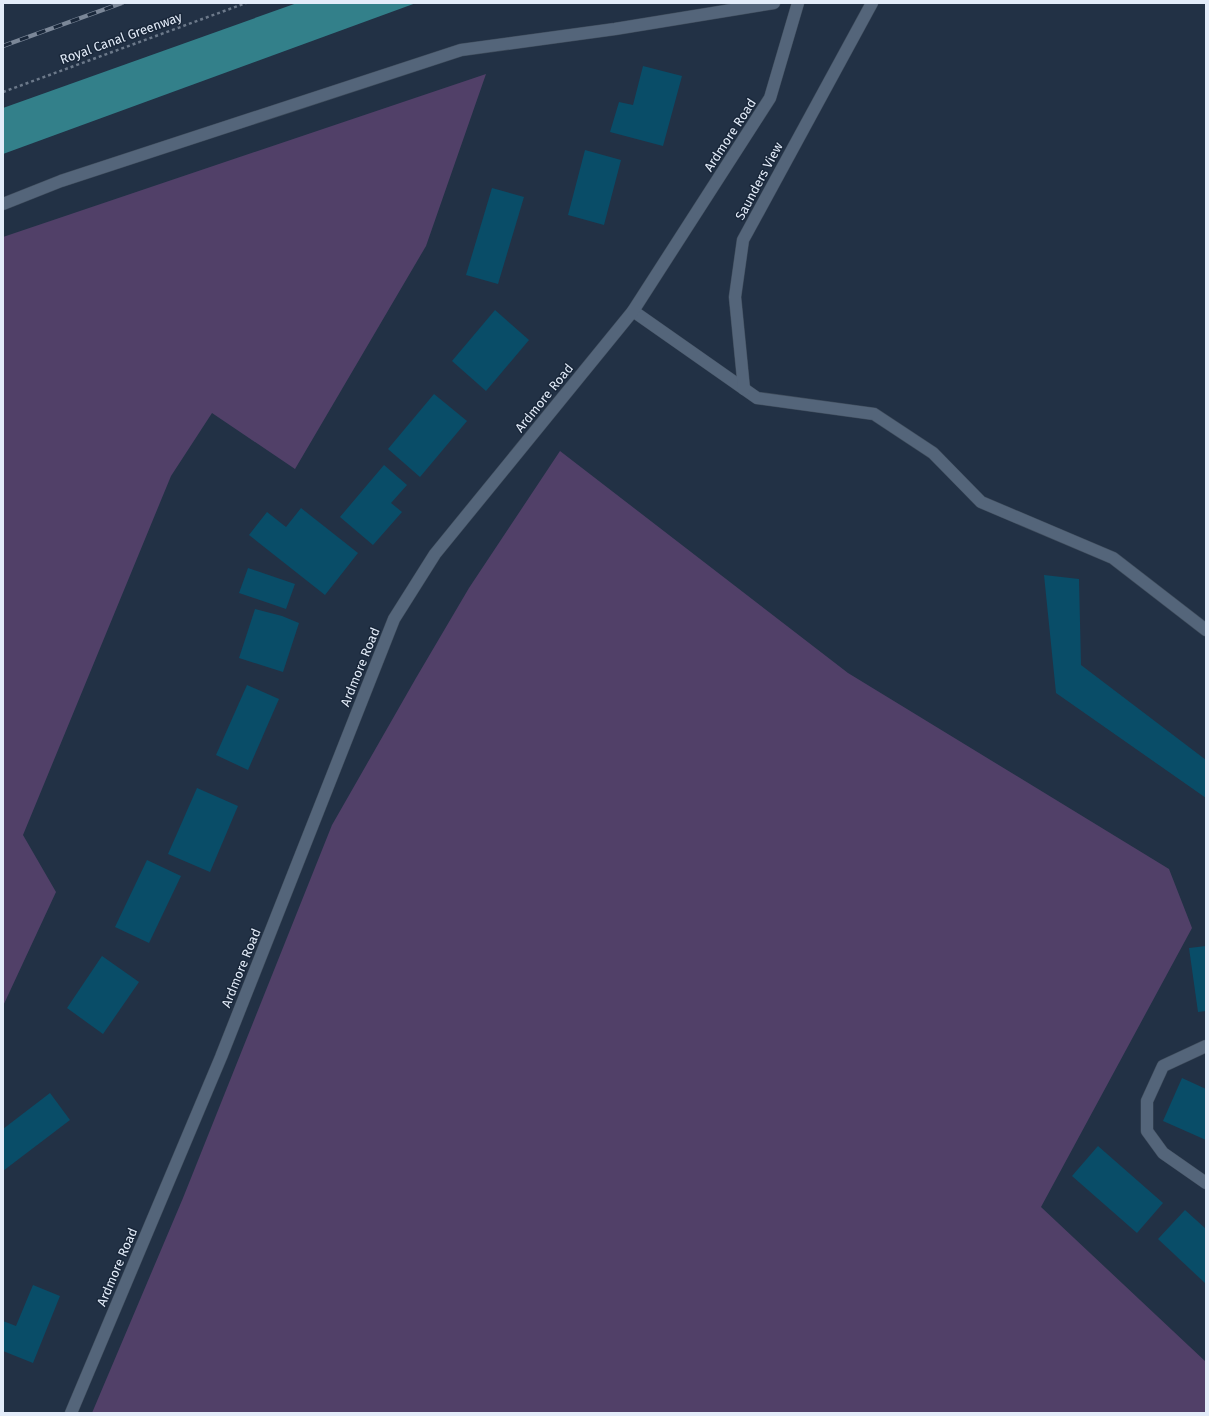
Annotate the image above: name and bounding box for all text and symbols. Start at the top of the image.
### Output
street label: Royal Canal Greenway [58,9,185,67]
street label: Ardmore Road [701,96,759,174]
street label: Saunders View [732,139,786,222]
street label: Ardmore Road [512,361,576,435]
street label: Ardmore Road [337,625,383,709]
street label: Ardmore Road [218,926,264,1010]
street label: Ardmore Road [94,1226,140,1308]

